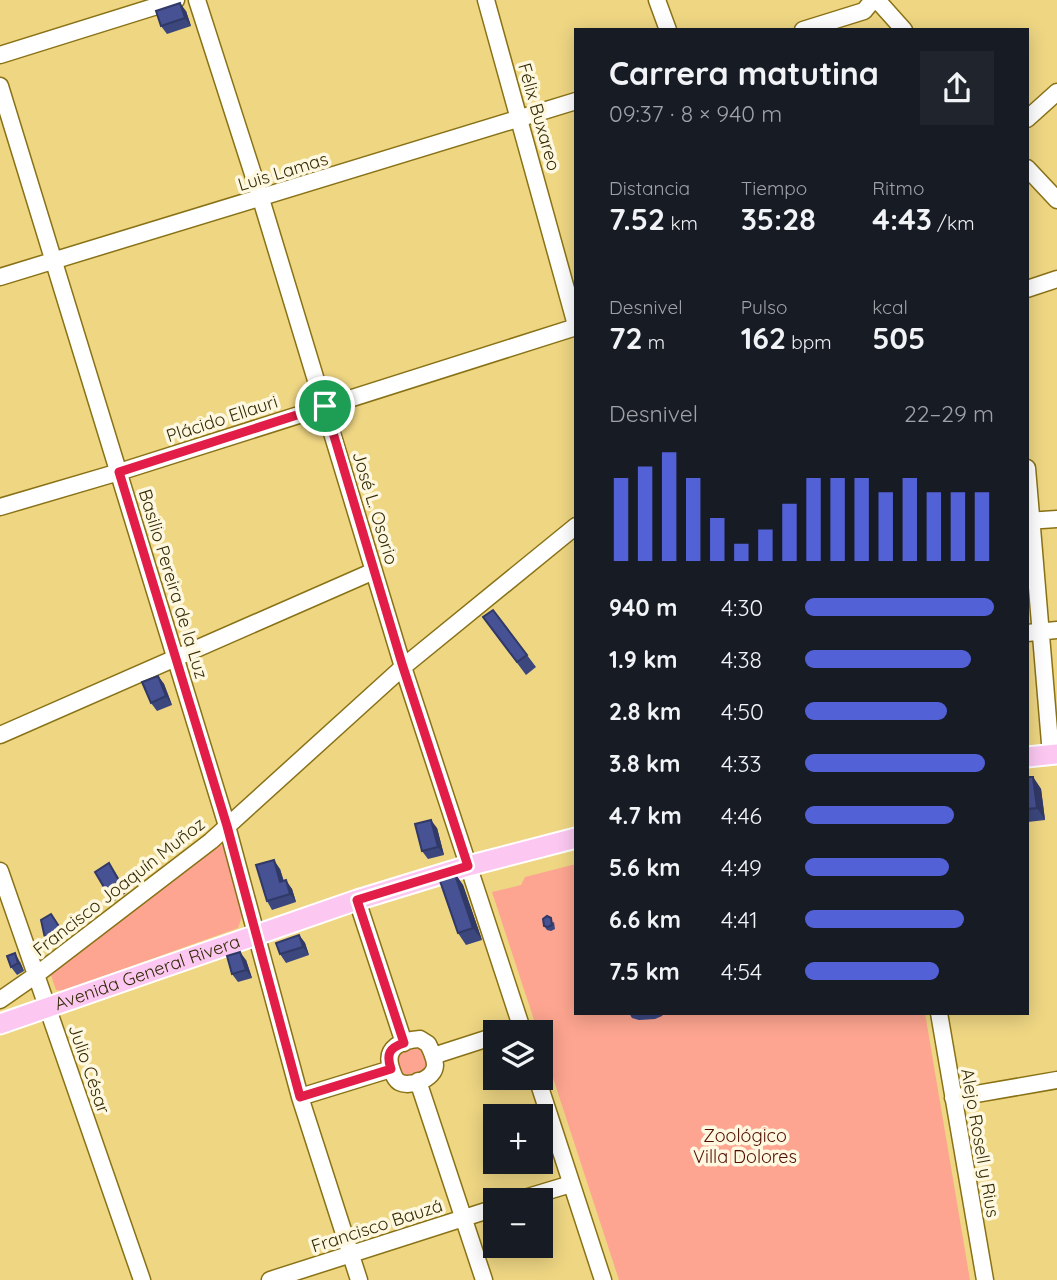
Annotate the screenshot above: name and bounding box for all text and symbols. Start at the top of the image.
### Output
button: share [920,51,994,125]
text: Carrera matutina [609,53,879,93]
street label: Félix Buxareo [513,60,566,173]
text: 09:37 · 8 × 940 m [609,99,782,128]
street label: Luis Lamas [235,147,331,196]
text: Distancia [609,176,690,200]
text: Tiempo [741,176,807,200]
text: Ritmo [872,176,924,200]
text: 7.52 [609,200,665,238]
text: 35:28 [741,200,816,238]
text: 4:43 [872,200,932,238]
text: km [665,211,698,235]
text: /km [932,211,975,235]
text: Desnivel [609,295,683,319]
text: Pulso [741,295,787,319]
text: kcal [872,295,908,319]
text: 72 [609,319,643,357]
text: 162 [741,319,786,357]
text: 505 [872,319,925,357]
text: m [643,330,665,354]
text: bpm [786,330,832,354]
pin [295,376,355,436]
icon: arrive [306,387,344,425]
street label: Plácido Ellauri [163,390,281,447]
text: Desnivel [609,399,698,428]
text: 22–29 m [904,399,994,428]
street label: José L. Osorio [347,448,404,567]
street label: Basilio Pereira de la Luz [134,486,213,681]
text: 940 m [609,593,677,622]
text: 4:30 [721,593,763,622]
text: 1.9 km [609,645,677,674]
text: 4:38 [721,645,762,674]
text: 2.8 km [609,697,681,726]
text: 4:50 [721,697,764,726]
text: 3.8 km [609,749,680,778]
text: 4:33 [721,749,762,778]
text: 4.7 km [609,801,682,830]
text: 4:46 [721,801,762,830]
street label: Francisco Joaquín Muñoz [28,812,209,961]
text: 5.6 km [609,853,681,882]
text: 4:49 [721,853,762,882]
text: 6.6 km [609,905,681,934]
text: 4:41 [721,905,758,934]
street label: Avenida General Rivera [51,929,243,1015]
text: 7.5 km [609,957,680,986]
text: 4:54 [721,957,762,986]
map controls [483,1020,553,1258]
button: layers [483,1020,553,1090]
street label: Julio César [64,1021,115,1116]
street label: Alejo Rosell y Rius [956,1067,1005,1219]
button: + [483,1104,553,1174]
park label: Zoológico Villa Dolores [693,1124,797,1168]
button: − [483,1188,553,1258]
street label: Francisco Bauzá [308,1193,446,1258]

